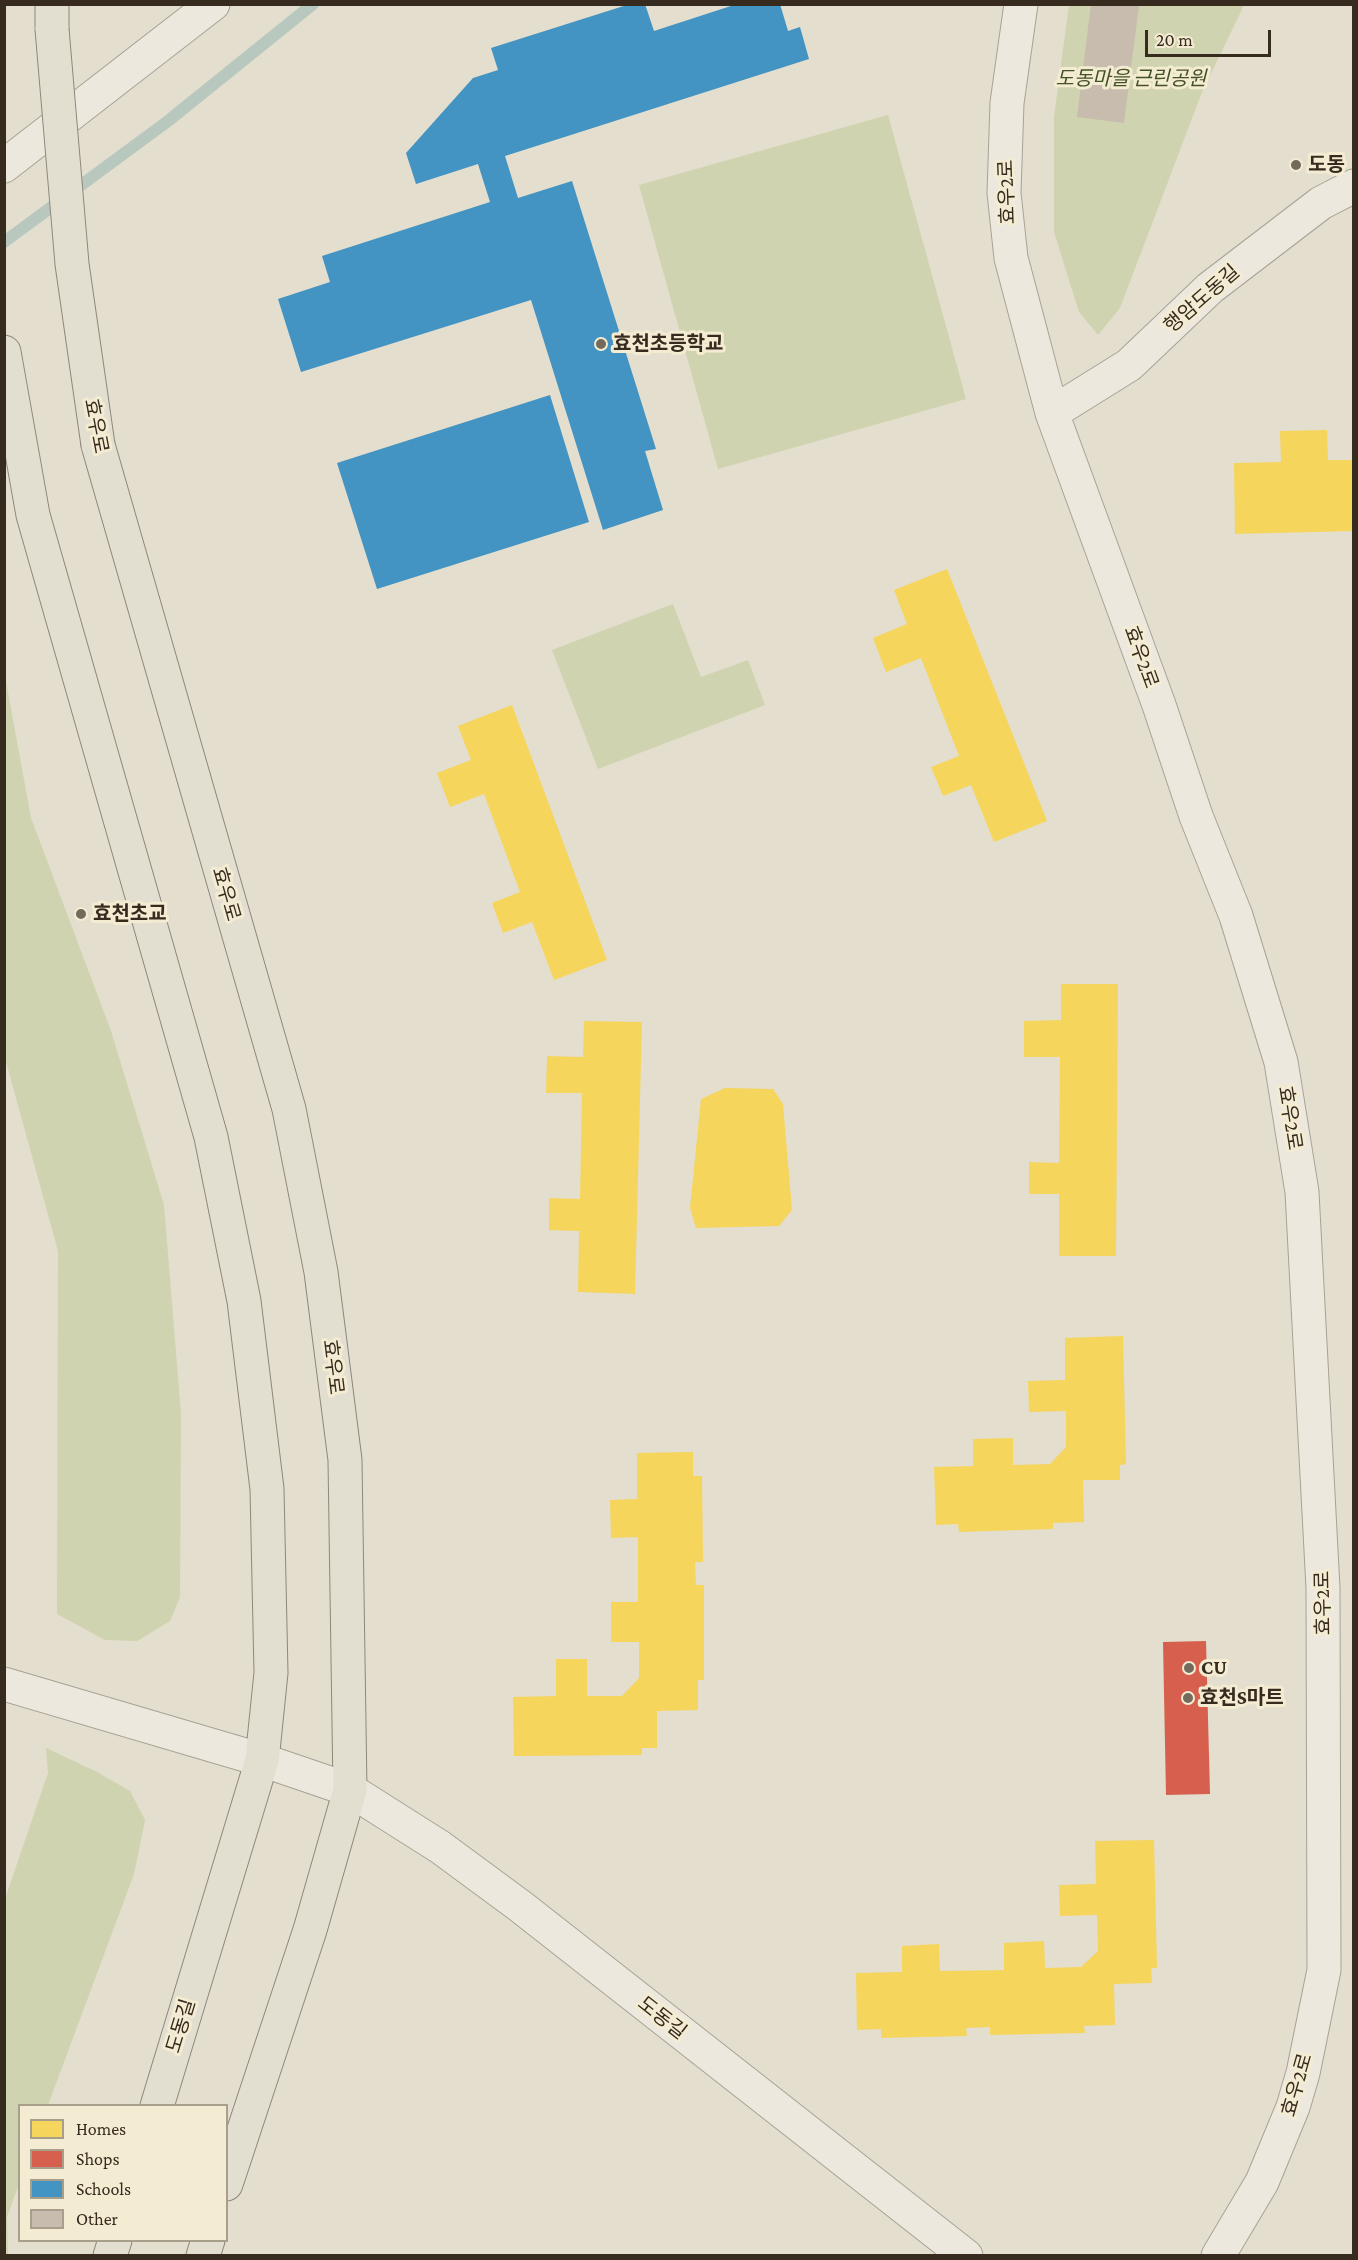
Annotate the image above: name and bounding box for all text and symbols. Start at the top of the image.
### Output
scale bar [1148,18,1274,56]
text: 20 m [1156,30,1193,50]
park label: 도동마을 근린공원 [1056,67,1206,91]
place label: 도동 [1308,153,1345,177]
marker: 도동 [1289,158,1303,172]
street label: 효우2로 [994,159,1020,225]
street label: 행암도동길 [1159,260,1245,338]
place label: 효천초등학교 [613,332,723,356]
marker: 효천초등학교 [594,337,608,351]
street label: 효우로 [79,397,113,455]
street label: 효우2로 [1119,622,1163,692]
street label: 효우로 [207,864,245,924]
place label: 효천초교 [93,902,167,926]
marker: 효천초교 [74,907,88,921]
street label: 효우2로 [1273,1084,1307,1152]
street label: 효우로 [318,1338,348,1396]
street label: 효우2로 [1310,1570,1336,1636]
place label: CU [1201,1656,1227,1680]
marker: CU [1182,1661,1196,1675]
place label: 효천S마트 [1200,1686,1284,1710]
marker: 효천S마트 [1181,1691,1195,1705]
street label: 도동길 [633,1992,691,2044]
street label: 도동길 [161,1996,201,2056]
street label: 효우2로 [1277,2051,1317,2119]
legend [18,2104,228,2242]
text: Homes [76,2119,126,2139]
text: Shops [76,2149,120,2169]
text: Schools [76,2179,131,2199]
text: Other [76,2209,118,2229]

